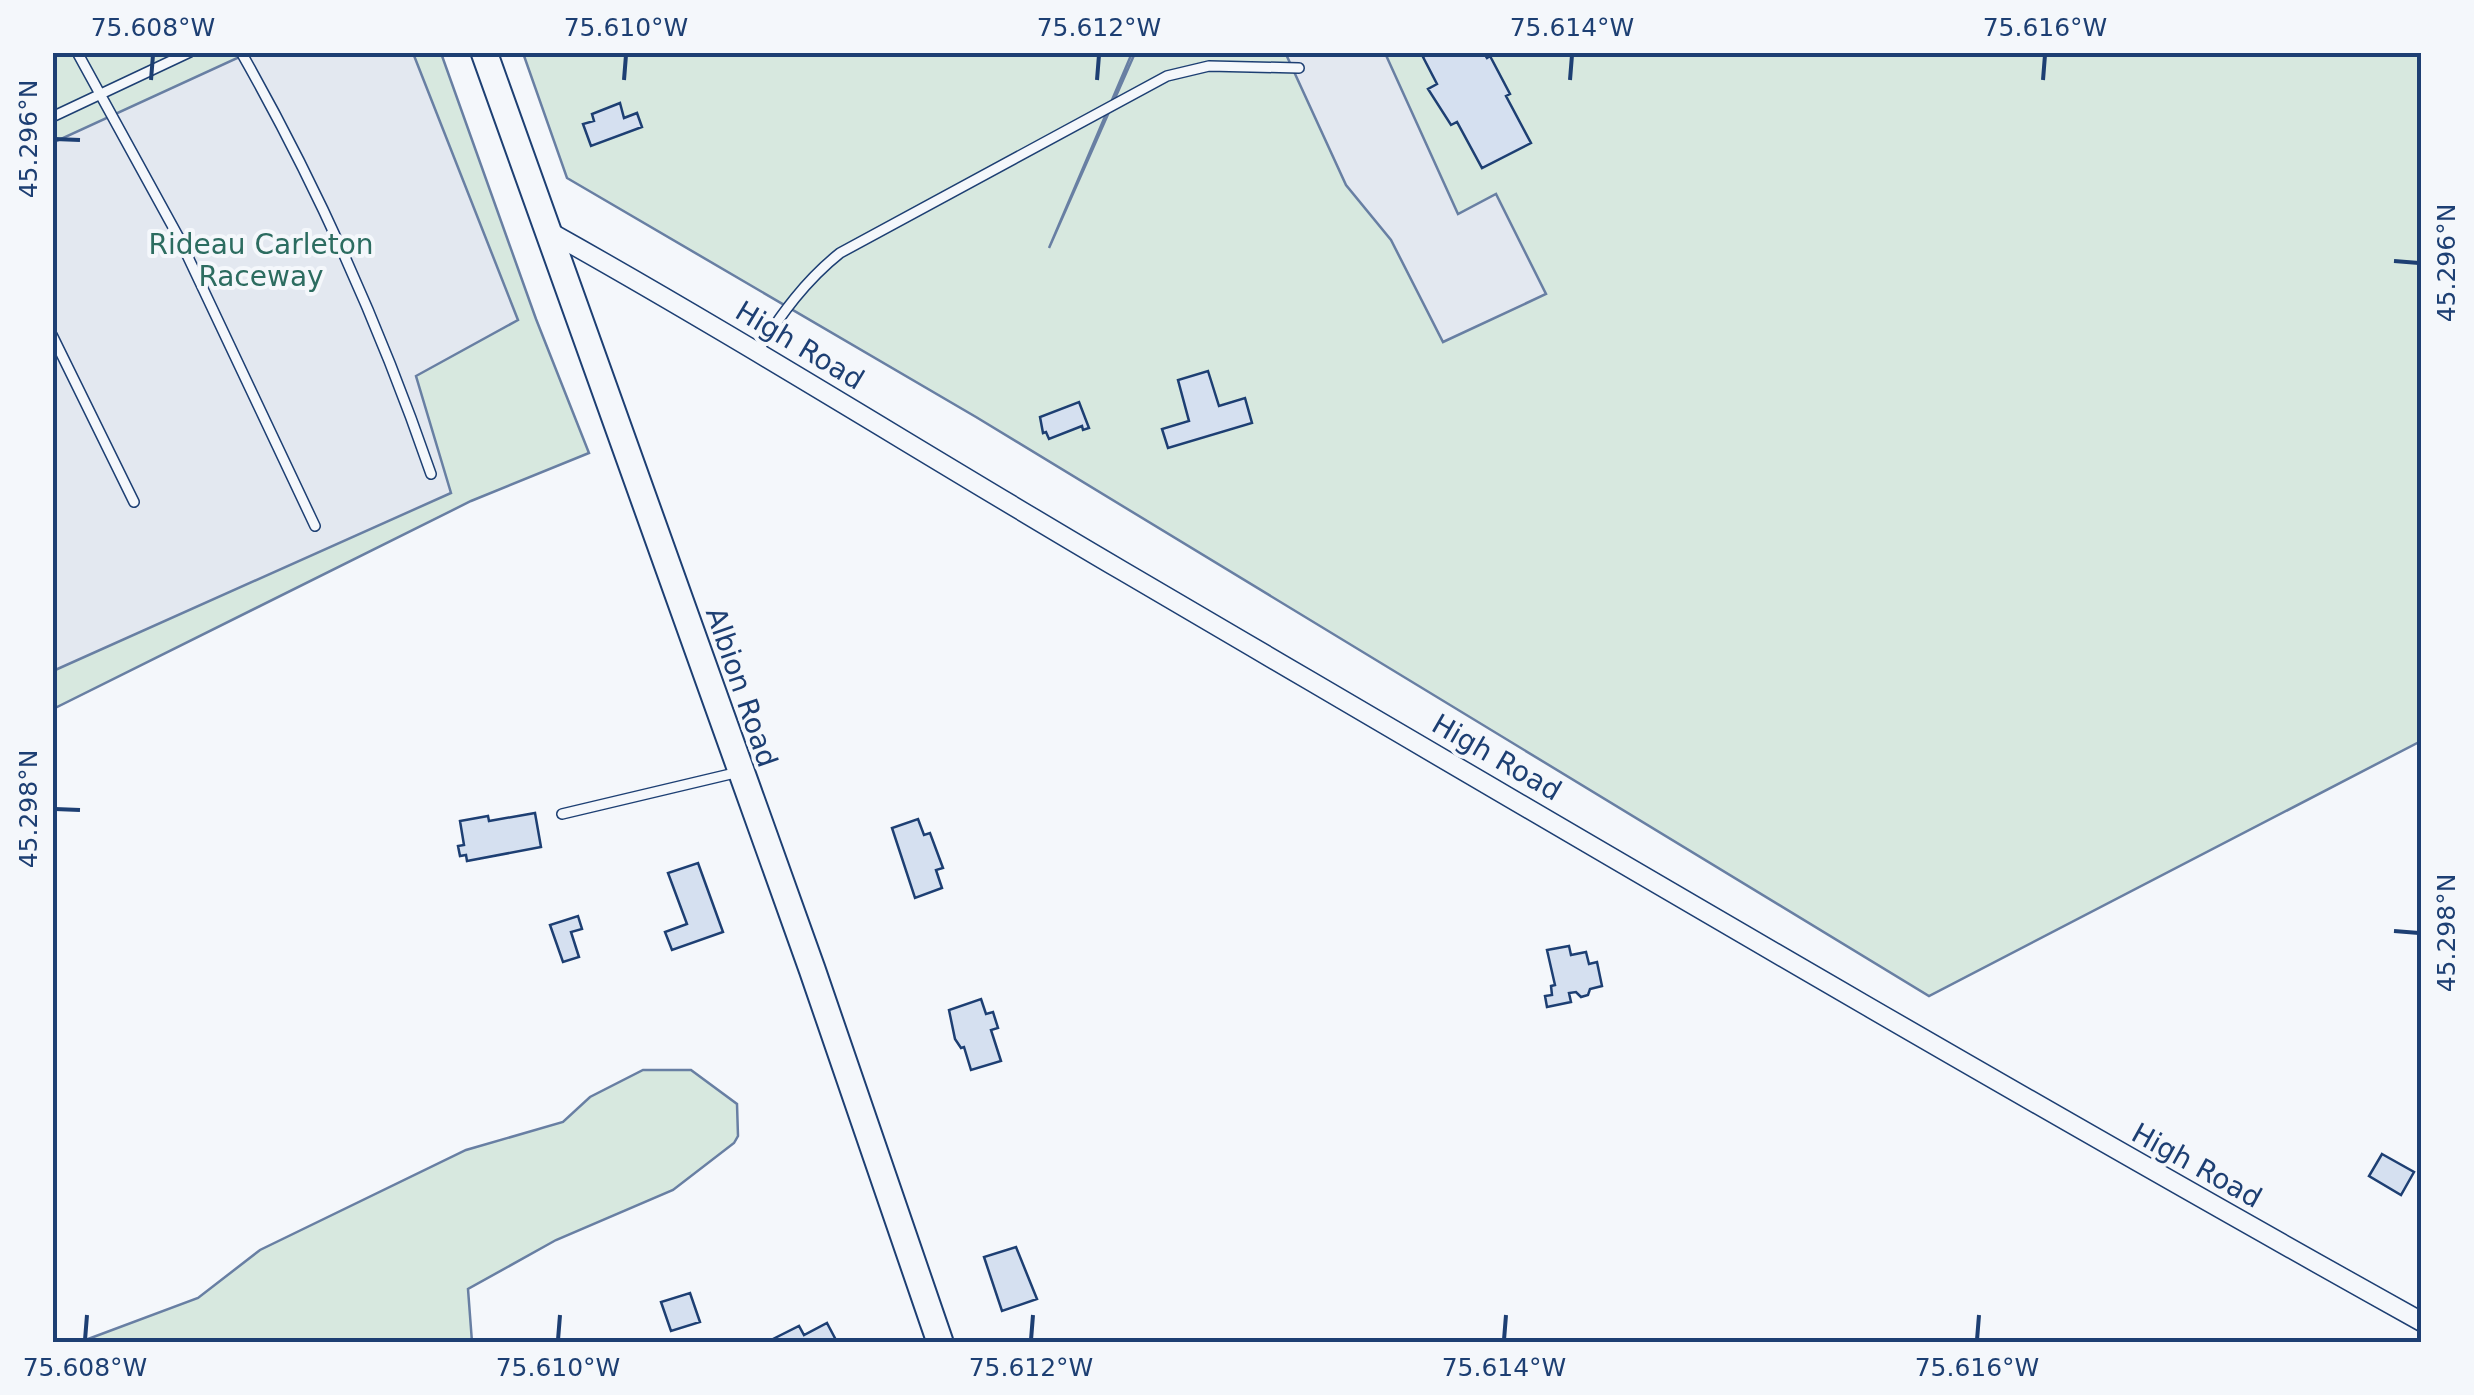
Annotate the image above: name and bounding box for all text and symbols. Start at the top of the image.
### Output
text: 75.608°W [91,13,215,42]
text: 75.610°W [564,13,688,42]
text: 75.612°W [1037,13,1161,42]
text: 75.614°W [1510,13,1634,42]
text: 75.616°W [1983,13,2107,42]
text: 45.296°N [14,80,43,198]
text: 45.296°N [2432,204,2461,322]
park label: Rideau Carleton Raceway [148,228,374,293]
street label: High Road [730,294,870,397]
street label: Albion Road [699,603,784,771]
street label: High Road [1426,707,1567,808]
text: 45.298°N [14,750,43,868]
text: 45.298°N [2432,874,2461,992]
street label: High Road [2126,1116,2268,1215]
text: 75.608°W [23,1353,147,1382]
text: 75.610°W [496,1353,620,1382]
text: 75.612°W [969,1353,1093,1382]
text: 75.614°W [1442,1353,1566,1382]
text: 75.616°W [1915,1353,2039,1382]

